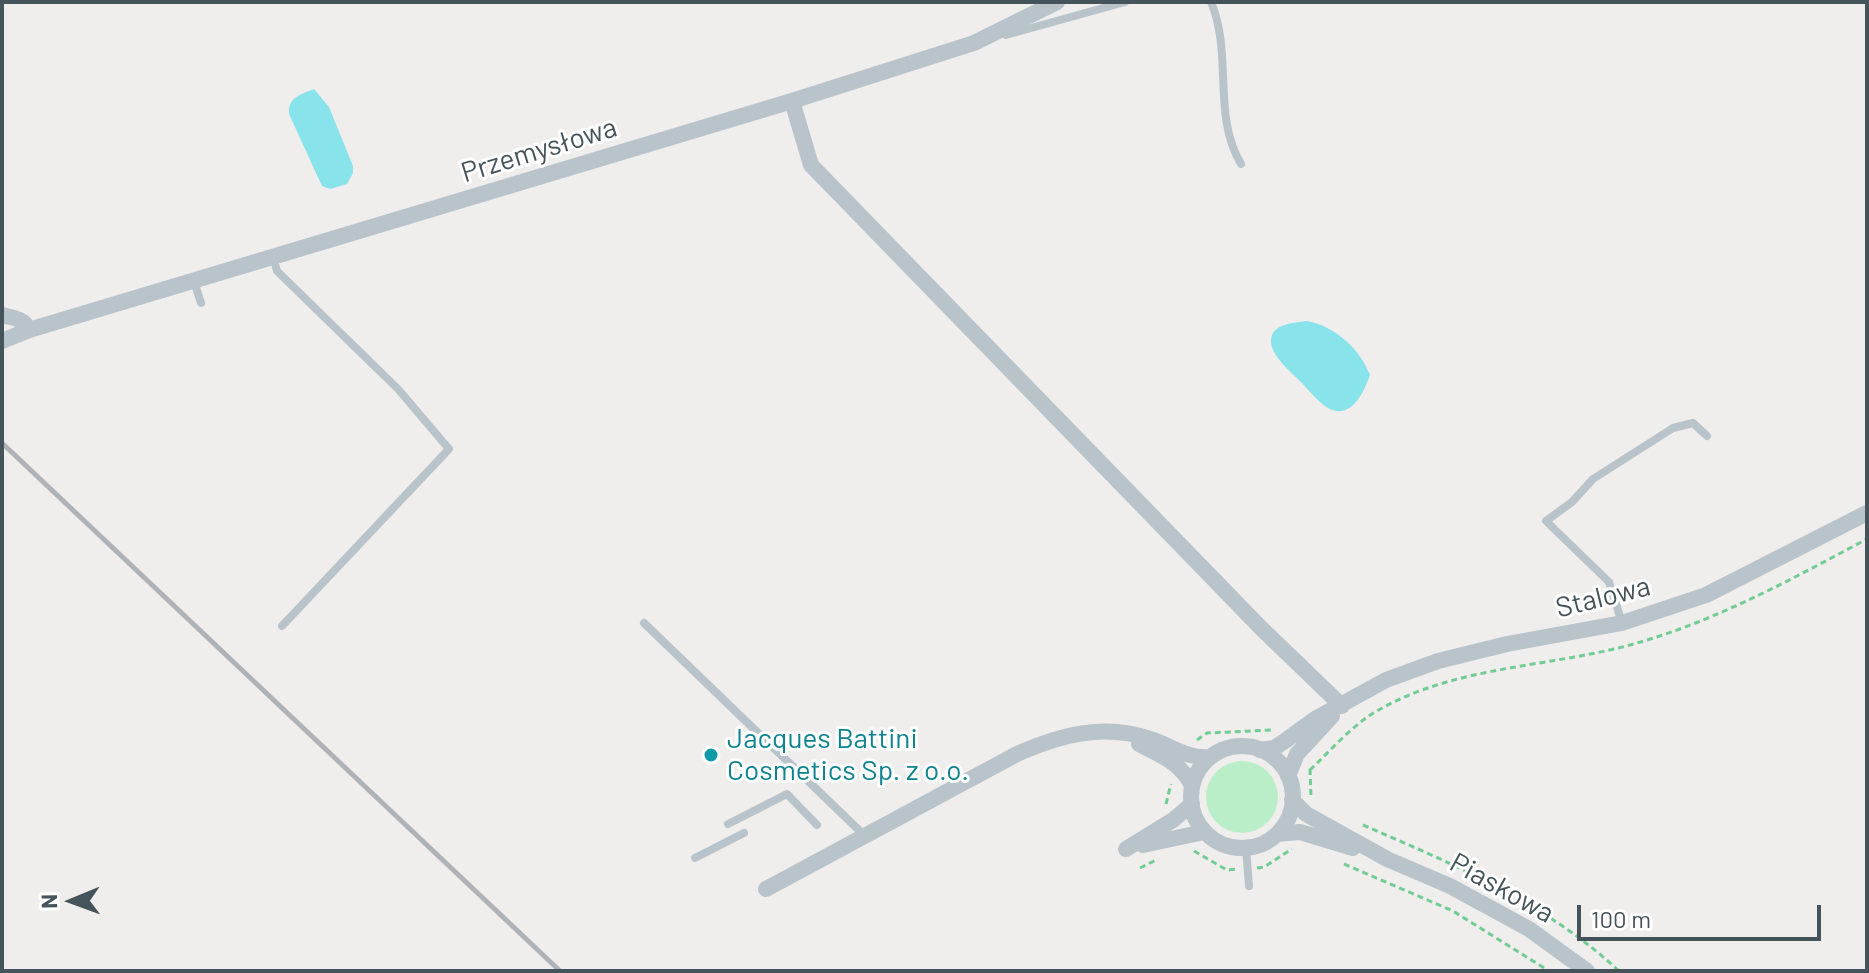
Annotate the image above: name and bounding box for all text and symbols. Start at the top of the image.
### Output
street label: Przemysłowa [457,110,621,190]
street label: Stalowa [1552,569,1654,625]
place label: Jacques Battini Cosmetics Sp. z o.o. [727,722,969,788]
marker: Jacques Battini Cosmetics Sp. z o.o. [702,746,720,764]
street label: Piaskowa [1444,846,1560,930]
north arrow [32,861,112,941]
scale bar [1581,889,1825,939]
text: N [35,894,61,909]
text: 100 m [1591,904,1651,933]

